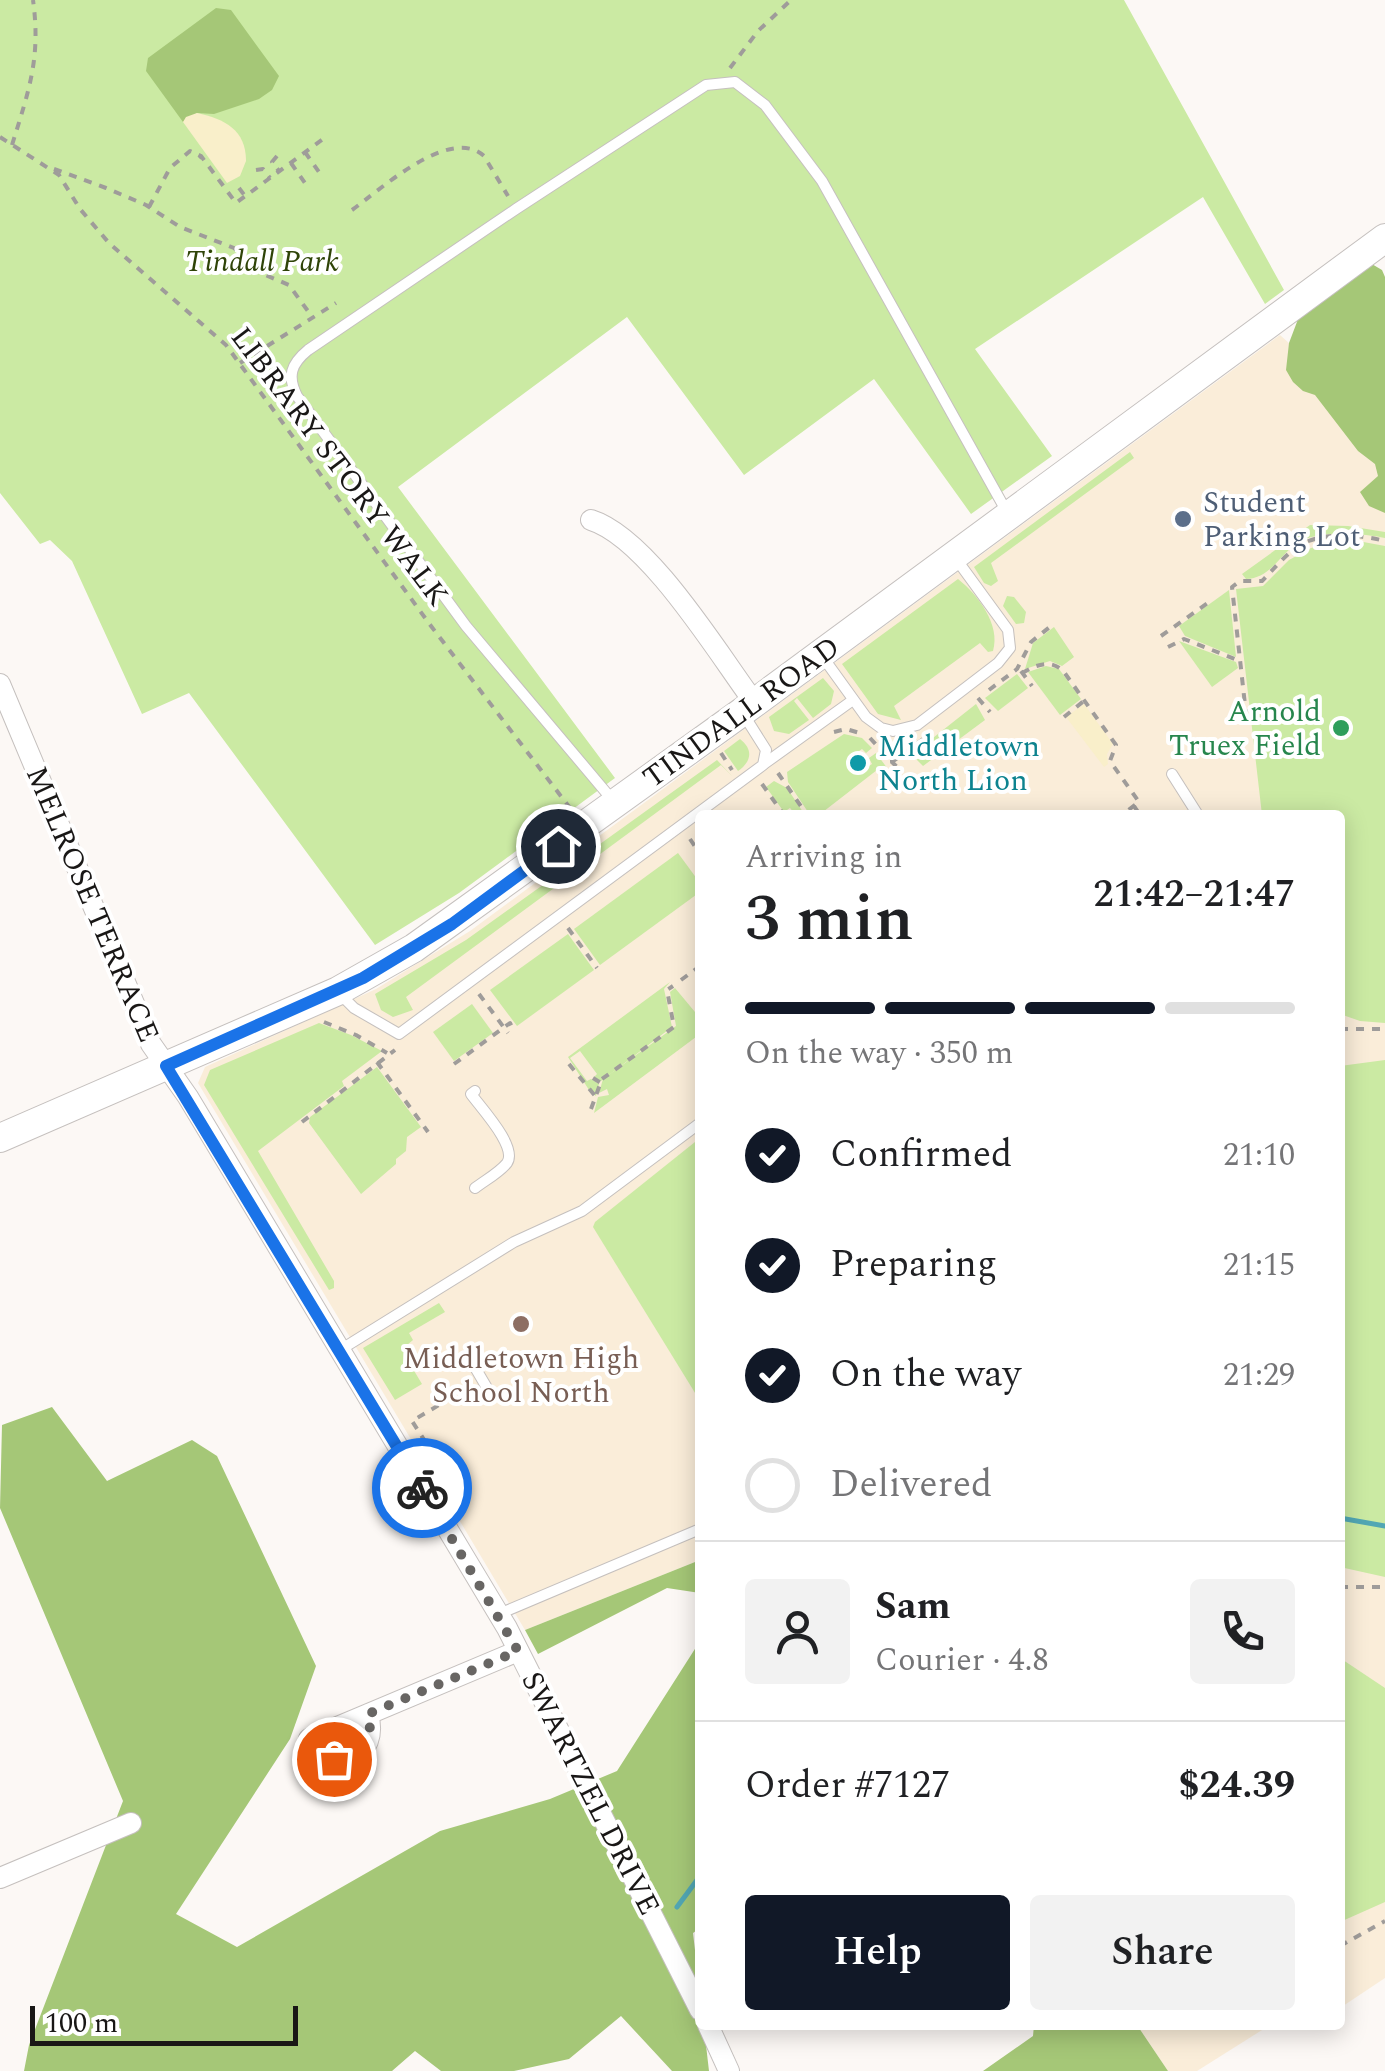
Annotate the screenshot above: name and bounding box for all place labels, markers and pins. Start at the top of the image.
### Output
place label: Student Parking Lot [1203,480,1361,560]
marker: Student Parking Lot [1172,508,1194,530]
place label: Arnold Truex Field [1169,689,1321,769]
marker: Arnold Truex Field [1330,717,1352,739]
place label: Middletown North Lion [878,724,1040,804]
marker: Middletown North Lion [847,752,869,774]
pin [516,804,601,889]
marker: Middletown High School North [510,1313,532,1335]
place label: Middletown High School North [403,1336,639,1416]
pin [292,1717,377,1802]

